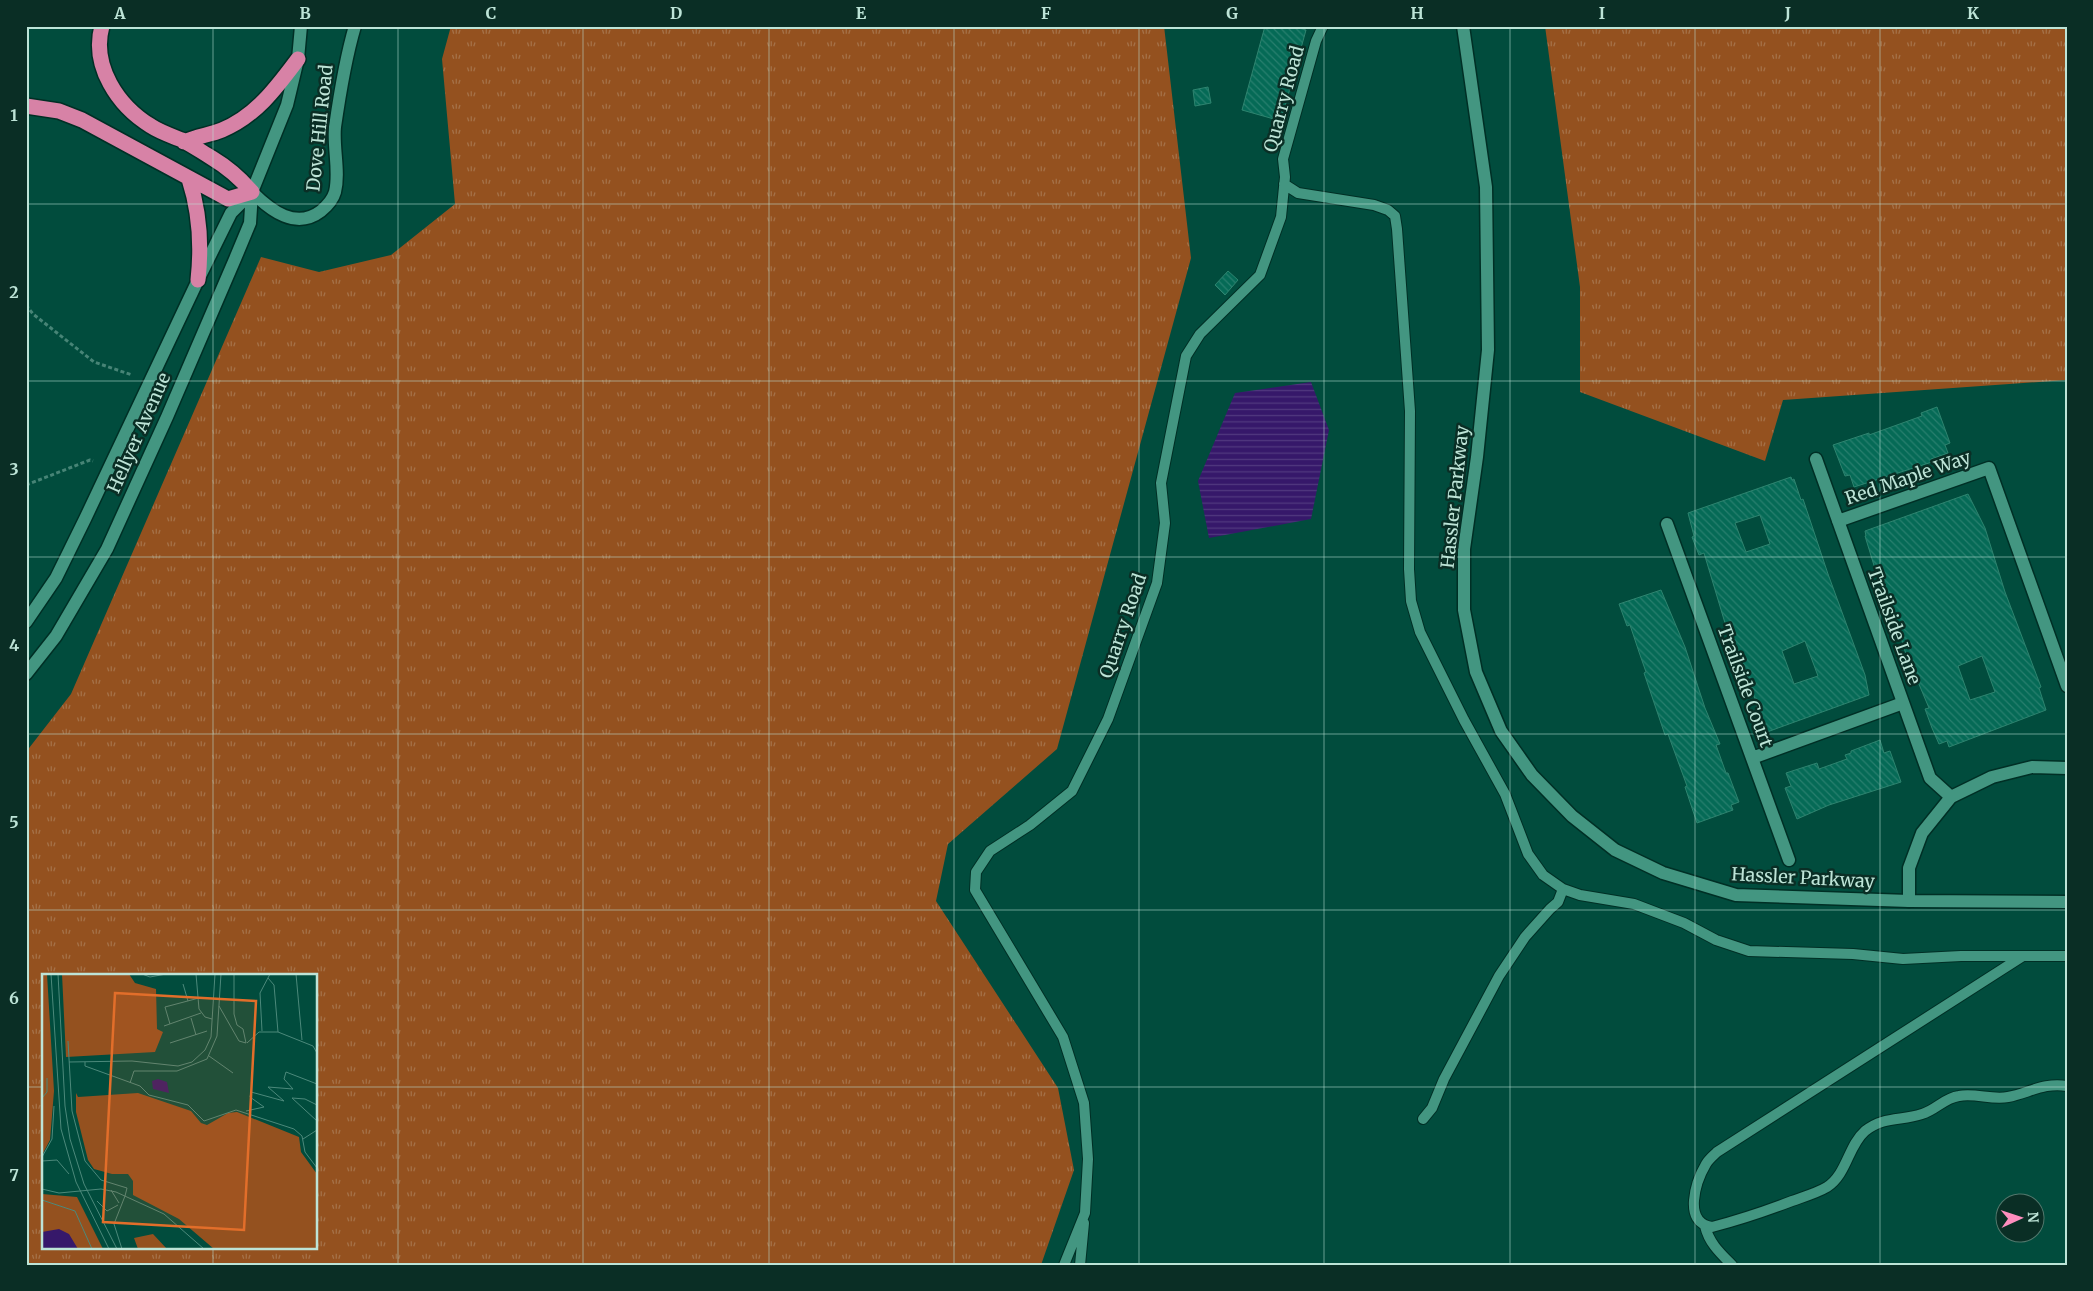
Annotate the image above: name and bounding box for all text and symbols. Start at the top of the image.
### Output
text: A [113,3,126,23]
text: B [299,3,311,23]
text: C [486,3,496,23]
text: D [670,3,682,23]
text: E [856,3,867,23]
text: F [1041,3,1051,23]
text: G [1226,3,1238,23]
text: H [1410,3,1424,23]
text: I [1599,3,1605,23]
text: J [1784,3,1791,23]
text: K [1967,3,1979,23]
street label: Quarry Road [1258,43,1309,155]
street label: Dove Hill Road [301,63,338,192]
text: 1 [10,105,18,125]
text: 2 [9,282,19,302]
street label: Hellyer Avenue [102,369,175,497]
street label: Hassler Parkway [1436,424,1474,570]
street label: Red Maple Way [1842,445,1974,510]
text: 3 [9,459,19,479]
street label: Trailside Lane [1863,564,1926,688]
street label: Quarry Road [1094,570,1151,681]
street label: Trailside Court [1713,621,1778,750]
text: 4 [9,635,19,655]
text: 5 [9,812,19,832]
street label: Hassler Parkway [1731,862,1876,893]
inset map [42,974,318,1248]
text: 6 [9,988,19,1008]
text: 7 [9,1165,19,1185]
north arrow [1996,1194,2046,1244]
text: N [2024,1211,2042,1223]

